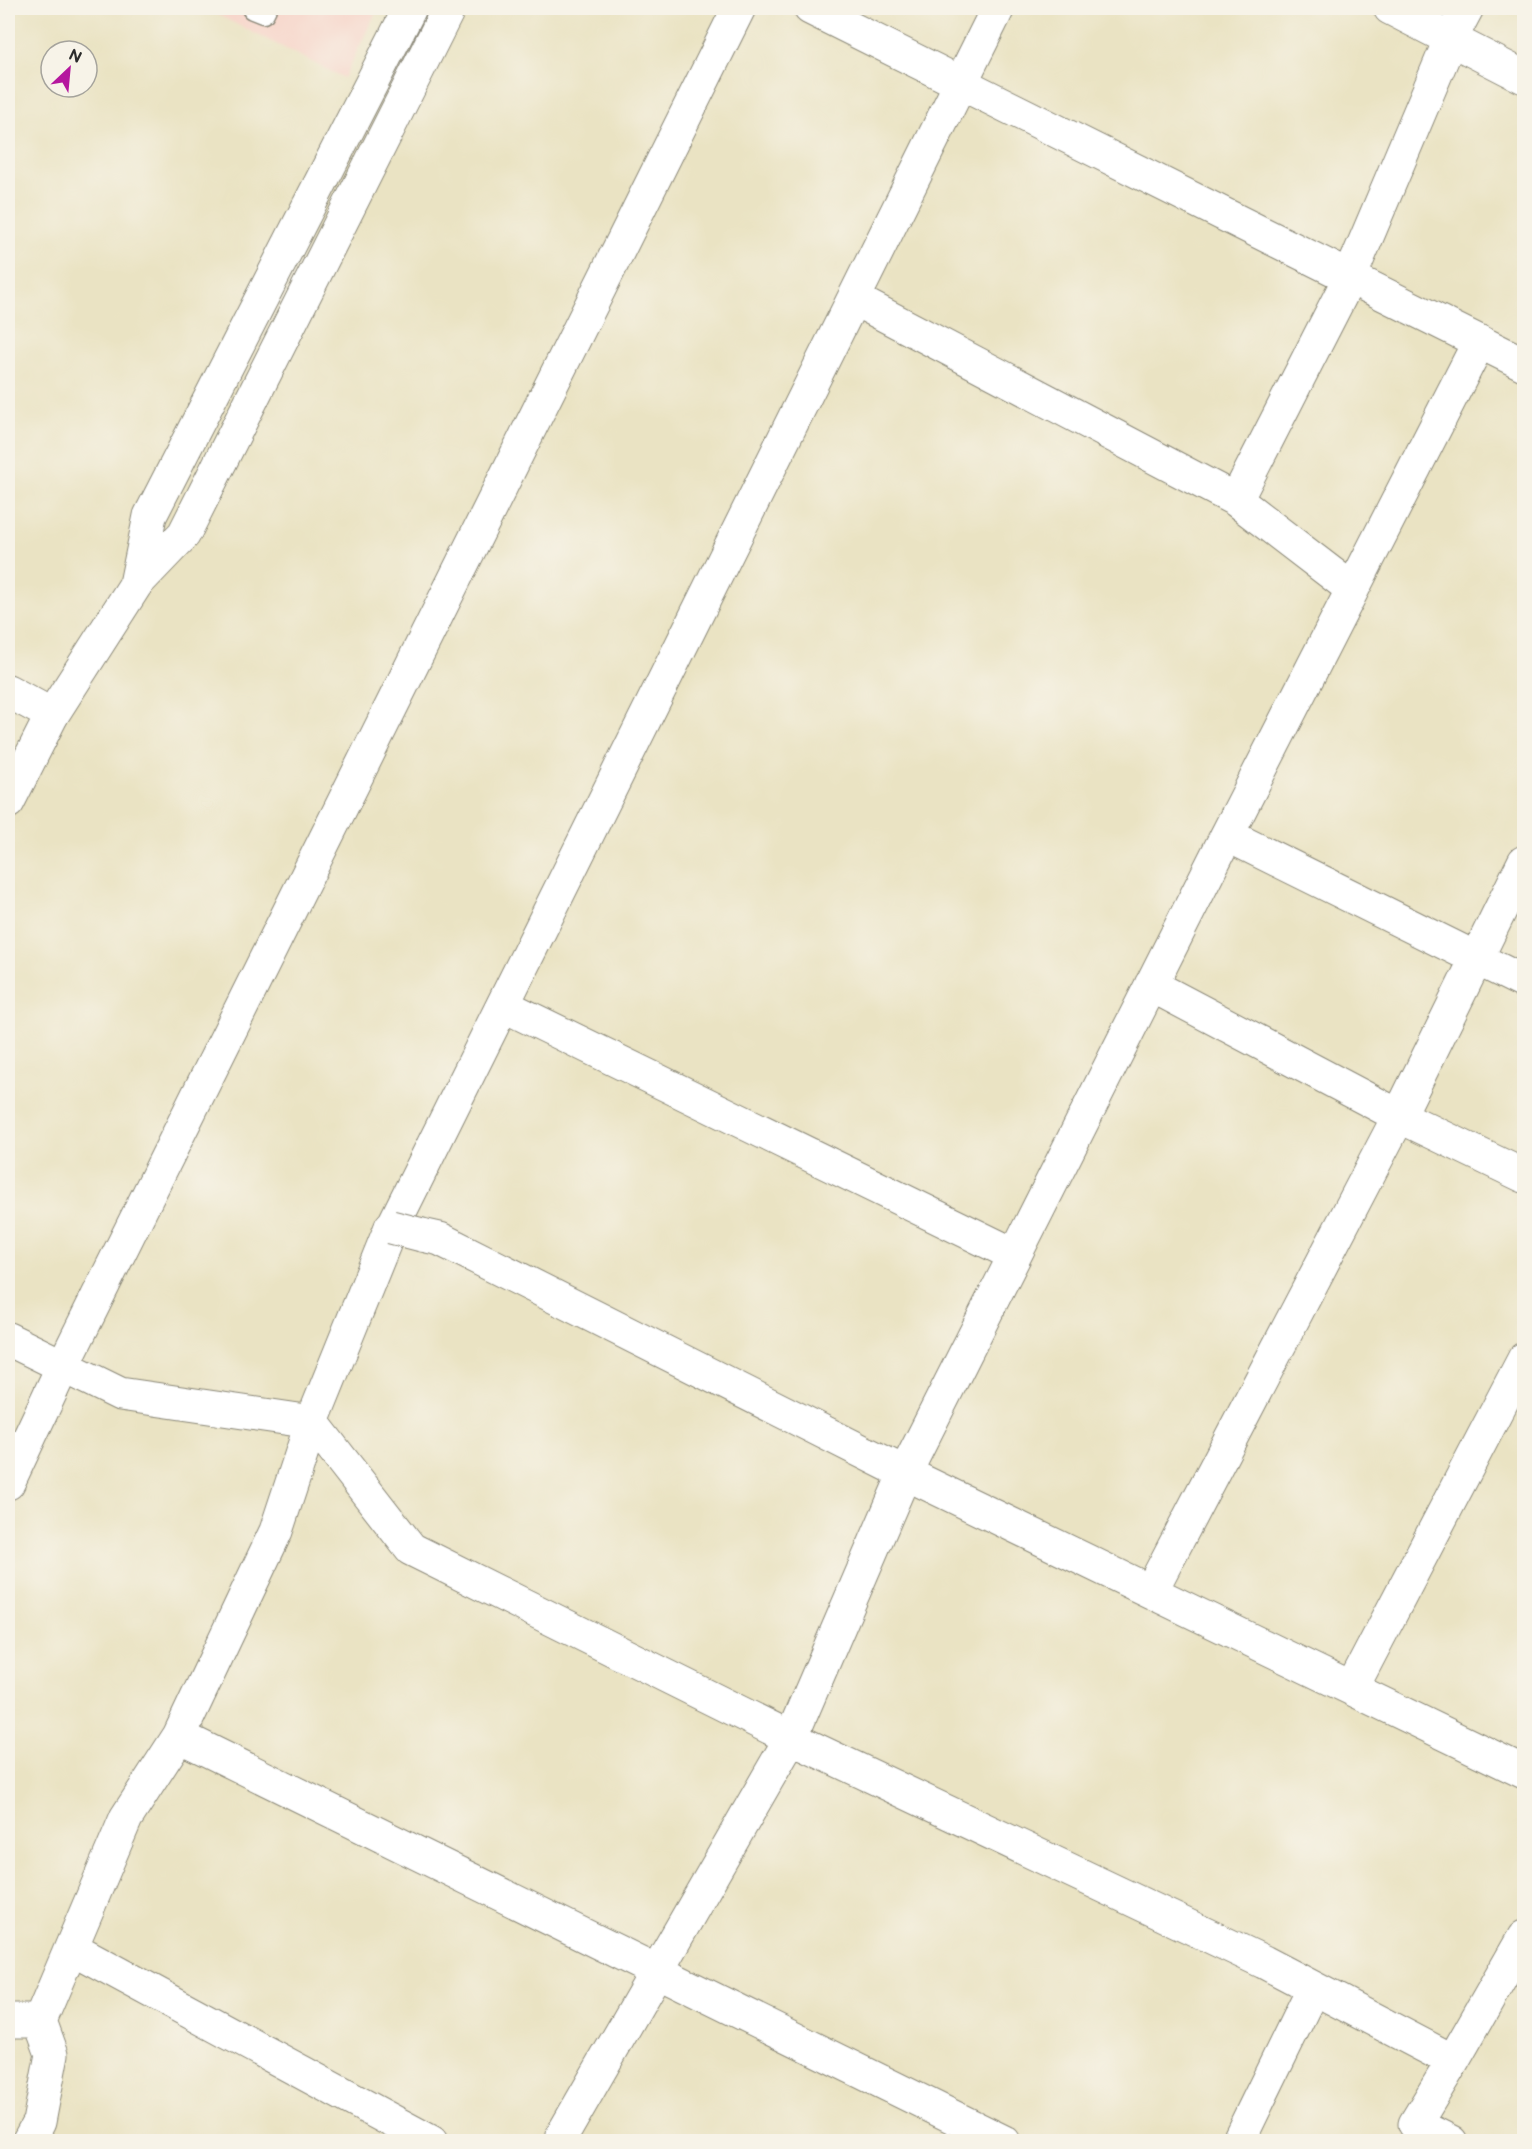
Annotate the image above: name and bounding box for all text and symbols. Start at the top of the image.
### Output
north arrow [39,39,99,99]
text: N [65,46,84,68]

